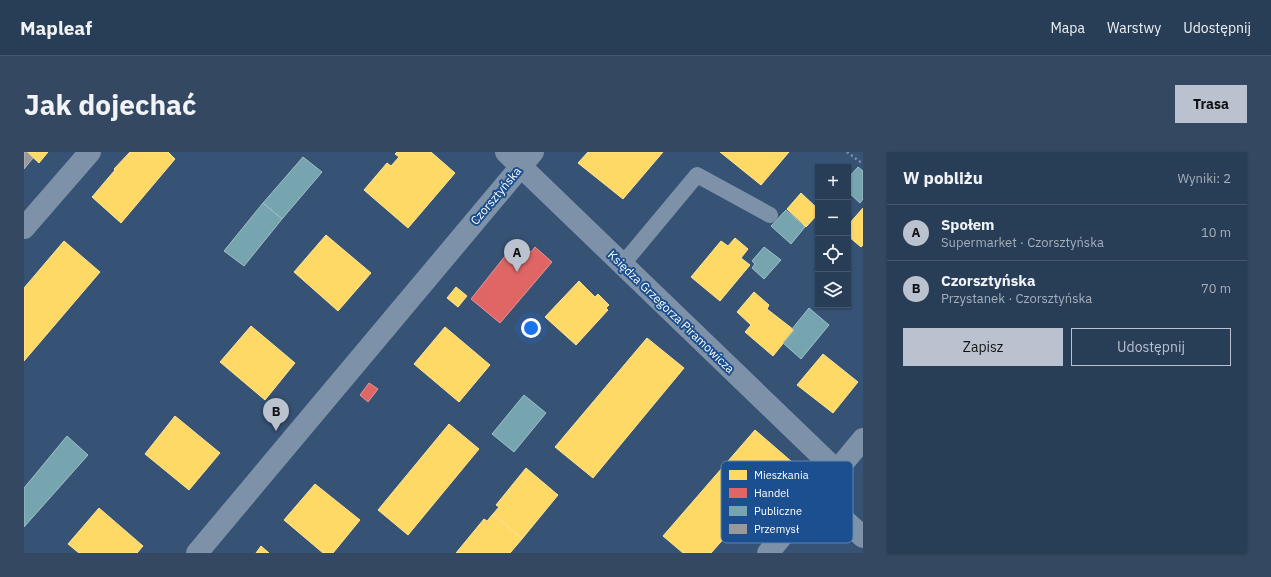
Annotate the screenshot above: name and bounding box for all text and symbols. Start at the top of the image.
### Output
text: Mapleaf [20,16,92,40]
text: Mapa [1050,19,1085,37]
text: Warstwy [1107,19,1161,37]
text: Udostępnij [1183,19,1251,37]
button: Trasa [1175,85,1247,123]
text: Jak dojechać [24,86,196,123]
street label: Czorsztyńska [467,163,525,228]
map controls [815,164,851,308]
button: + [815,164,851,200]
text: W pobliżu [903,167,983,189]
text: Wyniki: 2 [1178,170,1231,187]
button: − [815,200,851,236]
text: Społem [941,215,995,234]
text: A [912,224,920,241]
text: 10 m [1201,224,1231,241]
text: Supermarket · Czorsztyńska [941,234,1104,251]
button: locate [815,236,851,272]
pin: A [504,239,530,272]
street label: Księdza Grzegorza Piramowicza [605,247,738,377]
text: Czorsztyńska [941,271,1036,290]
button: layers [815,272,851,308]
text: B [912,280,920,297]
text: 70 m [1201,280,1231,297]
text: Przystanek · Czorsztyńska [941,290,1092,307]
your location [521,318,541,338]
button: Zapisz [903,328,1063,366]
button: Udostępnij [1071,328,1231,366]
pin: B [263,398,289,431]
legend [721,461,853,543]
text: Mieszkania [754,468,809,482]
text: Handel [754,486,789,500]
text: Publiczne [754,504,802,518]
text: Przemysł [754,522,799,536]

